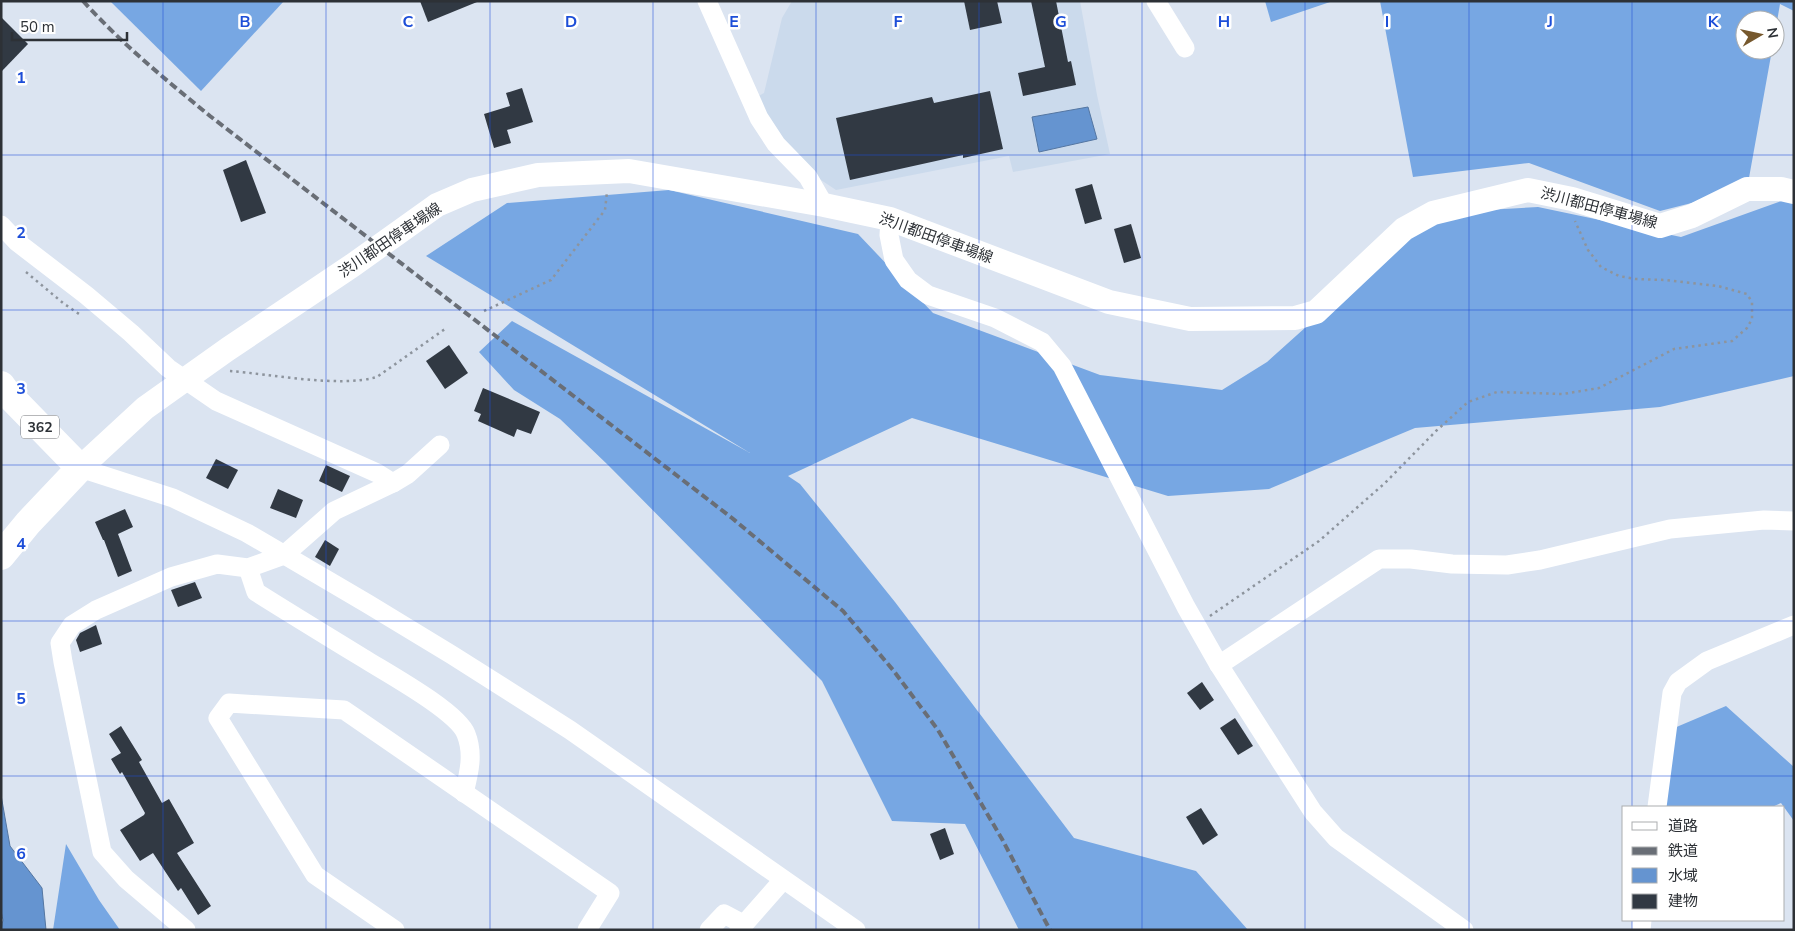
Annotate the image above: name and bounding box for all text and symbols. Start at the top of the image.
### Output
scale bar [12,10,128,42]
north arrow [1735,10,1785,60]
text: B [239,11,251,33]
text: C [403,11,414,33]
text: D [565,11,577,33]
text: E [729,11,739,33]
text: F [894,11,903,33]
text: G [1055,11,1067,33]
text: H [1218,11,1230,33]
text: I [1385,11,1389,33]
text: J [1546,11,1553,33]
text: K [1708,11,1720,33]
text: 50 m [20,17,55,37]
text: N [1762,26,1783,40]
text: 1 [16,67,26,89]
street label: 渋川都田停車場線 [1538,183,1660,233]
street label: 渋川都田停車場線 [335,198,445,282]
street label: 渋川都田停車場線 [876,208,996,268]
text: 2 [16,222,26,244]
text: 3 [16,378,26,400]
road number: 362 [21,416,59,438]
text: 4 [16,533,26,555]
text: 5 [16,688,26,710]
legend [1622,806,1785,921]
text: 道路 [1668,816,1698,836]
text: 鉄道 [1668,841,1698,861]
text: 6 [16,843,26,865]
text: 水域 [1668,866,1698,886]
text: 建物 [1668,891,1698,911]

